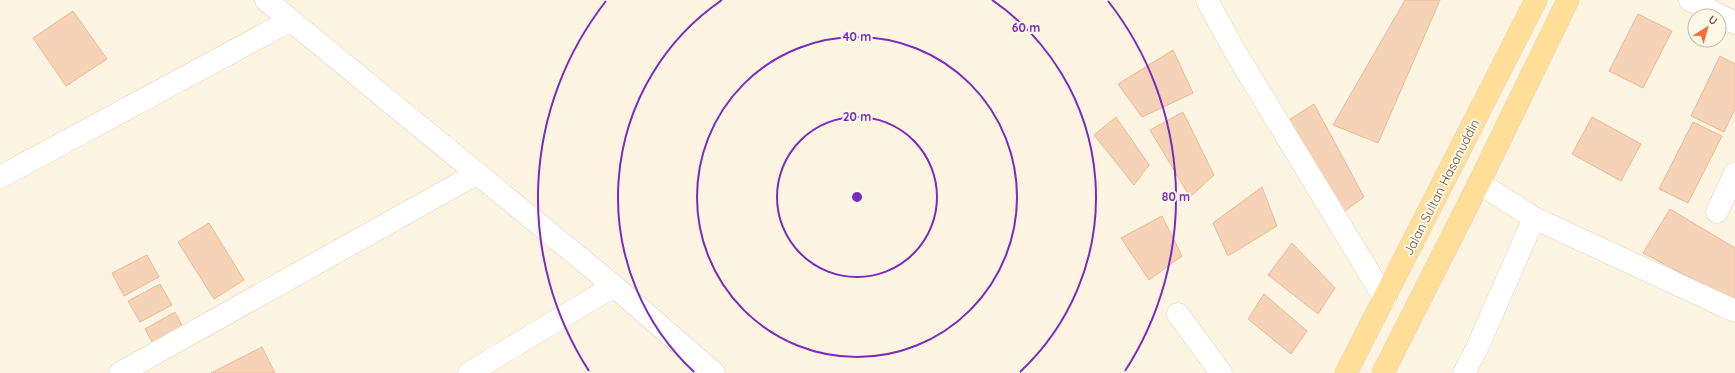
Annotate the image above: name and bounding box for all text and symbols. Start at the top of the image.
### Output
north arrow [1687,8,1727,48]
text: U [1706,12,1720,28]
text: 60 m [1012,20,1040,35]
text: 40 m [843,29,871,44]
text: 20 m [843,109,871,124]
street label: Jalan Sultan Hasanuddin [1400,116,1482,258]
text: 80 m [1162,189,1190,204]
centre of rings [850,190,864,204]

